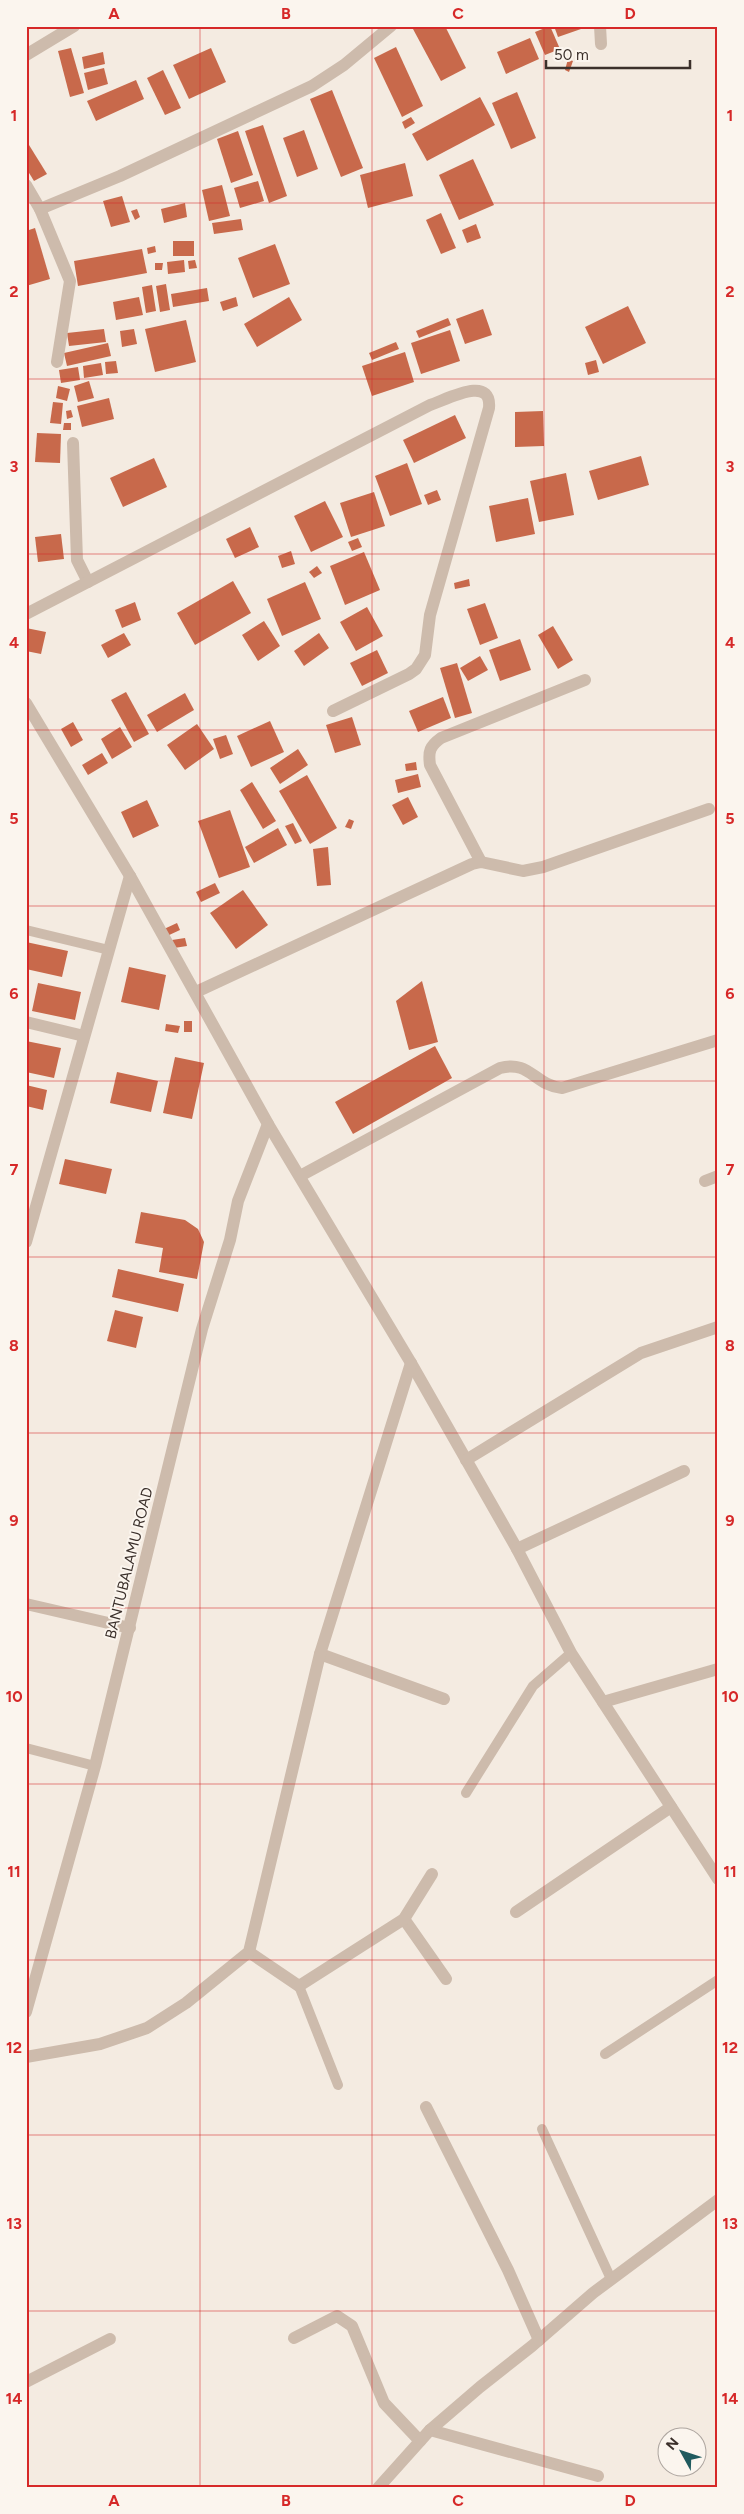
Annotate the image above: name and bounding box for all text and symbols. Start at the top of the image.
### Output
text: A [108,4,120,23]
text: B [281,4,291,23]
text: C [452,4,464,23]
text: D [624,4,636,23]
scale bar [546,38,690,70]
text: 50 m [554,46,589,64]
text: 1 [11,106,17,125]
text: 1 [727,106,733,125]
text: 2 [9,282,19,301]
text: 2 [725,282,735,301]
text: 3 [10,457,19,476]
text: 3 [726,457,735,476]
text: 4 [9,633,19,652]
text: 4 [725,633,735,652]
text: 5 [9,809,19,828]
text: 5 [725,809,735,828]
text: 6 [9,984,19,1003]
text: 6 [725,984,735,1003]
text: 7 [10,1160,19,1179]
text: 7 [726,1160,735,1179]
text: 8 [9,1336,19,1355]
text: 8 [725,1336,735,1355]
street label: BANTUBALAMU ROAD [101,1485,157,1641]
text: 9 [9,1511,19,1530]
text: 9 [725,1511,735,1530]
text: 10 [5,1687,23,1706]
text: 10 [721,1687,739,1706]
text: 11 [7,1862,21,1881]
text: 11 [723,1862,737,1881]
text: 12 [6,2038,22,2057]
text: 12 [722,2038,738,2057]
text: 13 [6,2214,22,2233]
text: 13 [722,2214,738,2233]
text: 14 [6,2389,22,2408]
text: 14 [722,2389,738,2408]
north arrow [656,2426,706,2476]
text: N [662,2434,682,2454]
text: A [108,2491,120,2510]
text: B [281,2491,291,2510]
text: C [452,2491,464,2510]
text: D [624,2491,636,2510]

